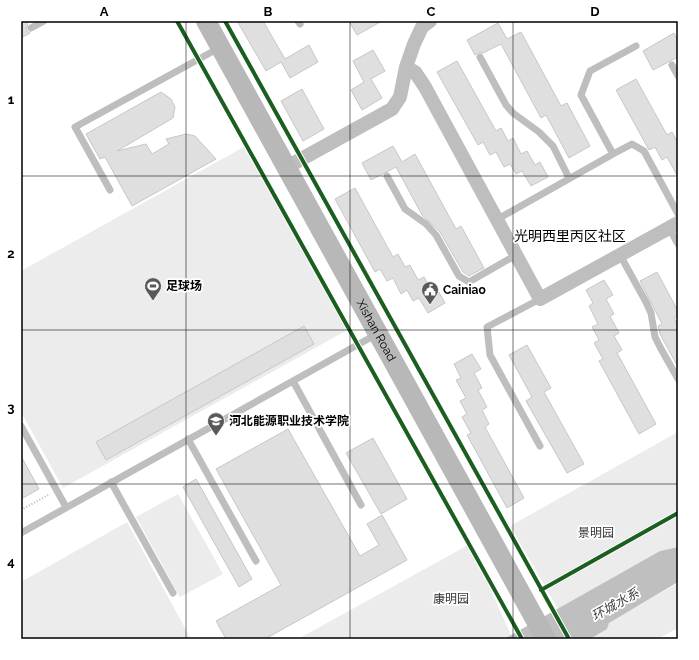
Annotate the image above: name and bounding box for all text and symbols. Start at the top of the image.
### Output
text: A [100,4,109,19]
text: B [264,4,273,19]
text: C [427,4,436,19]
text: D [590,4,600,19]
text: 1 [8,92,15,107]
district label: 光明西里丙区社区 [514,228,626,244]
text: 2 [7,246,15,261]
sports icon: 足球场 [143,276,163,301]
place label: 足球场 [166,279,202,293]
public building icon: Cainiao [420,280,440,305]
place label: Cainiao [443,283,486,297]
street label: Xishan Road [354,297,399,364]
text: 3 [7,400,15,415]
school or university icon: 河北能源职业技术学院 [206,411,226,436]
place label: 河北能源职业技术学院 [229,414,349,428]
park label: 景明园 [578,526,614,540]
text: 4 [7,554,15,569]
water label: 环城水系 [589,585,642,624]
park label: 康明园 [433,592,469,606]

